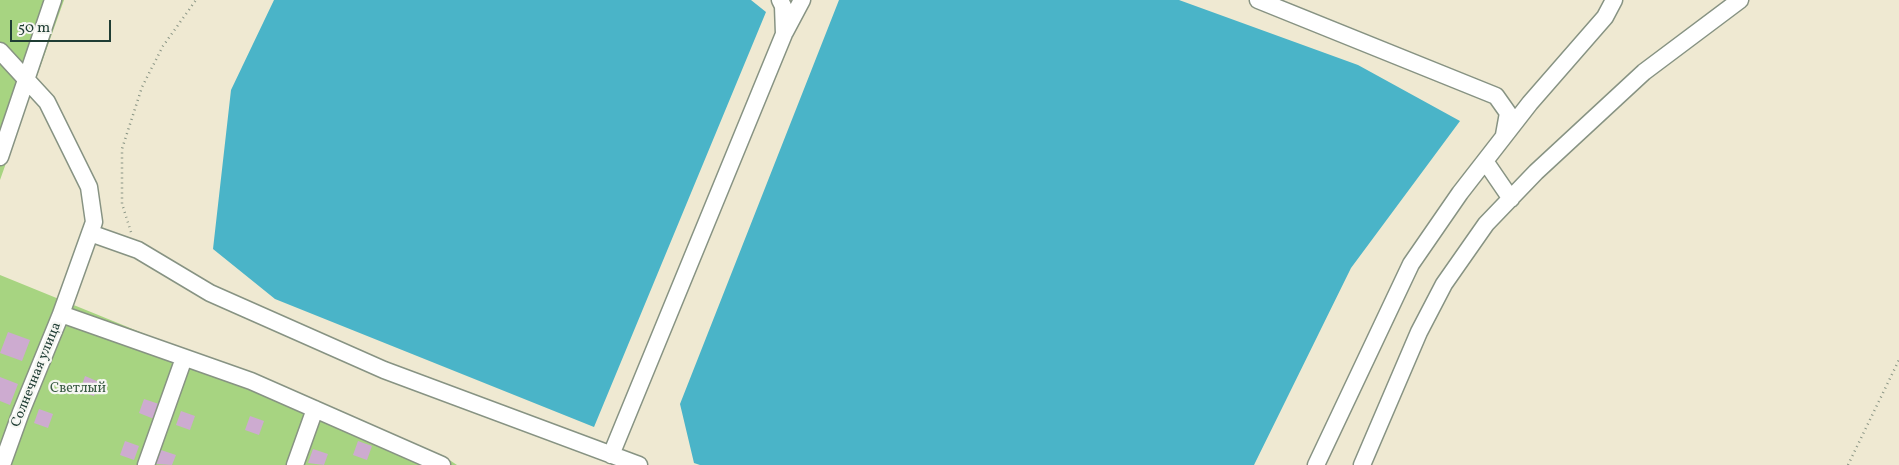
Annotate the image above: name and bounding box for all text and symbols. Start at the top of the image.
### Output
scale bar [12,10,114,42]
text: 50 m [18,18,50,39]
street label: Солнечная улица [8,320,66,430]
park label: Светлый [50,381,106,397]

